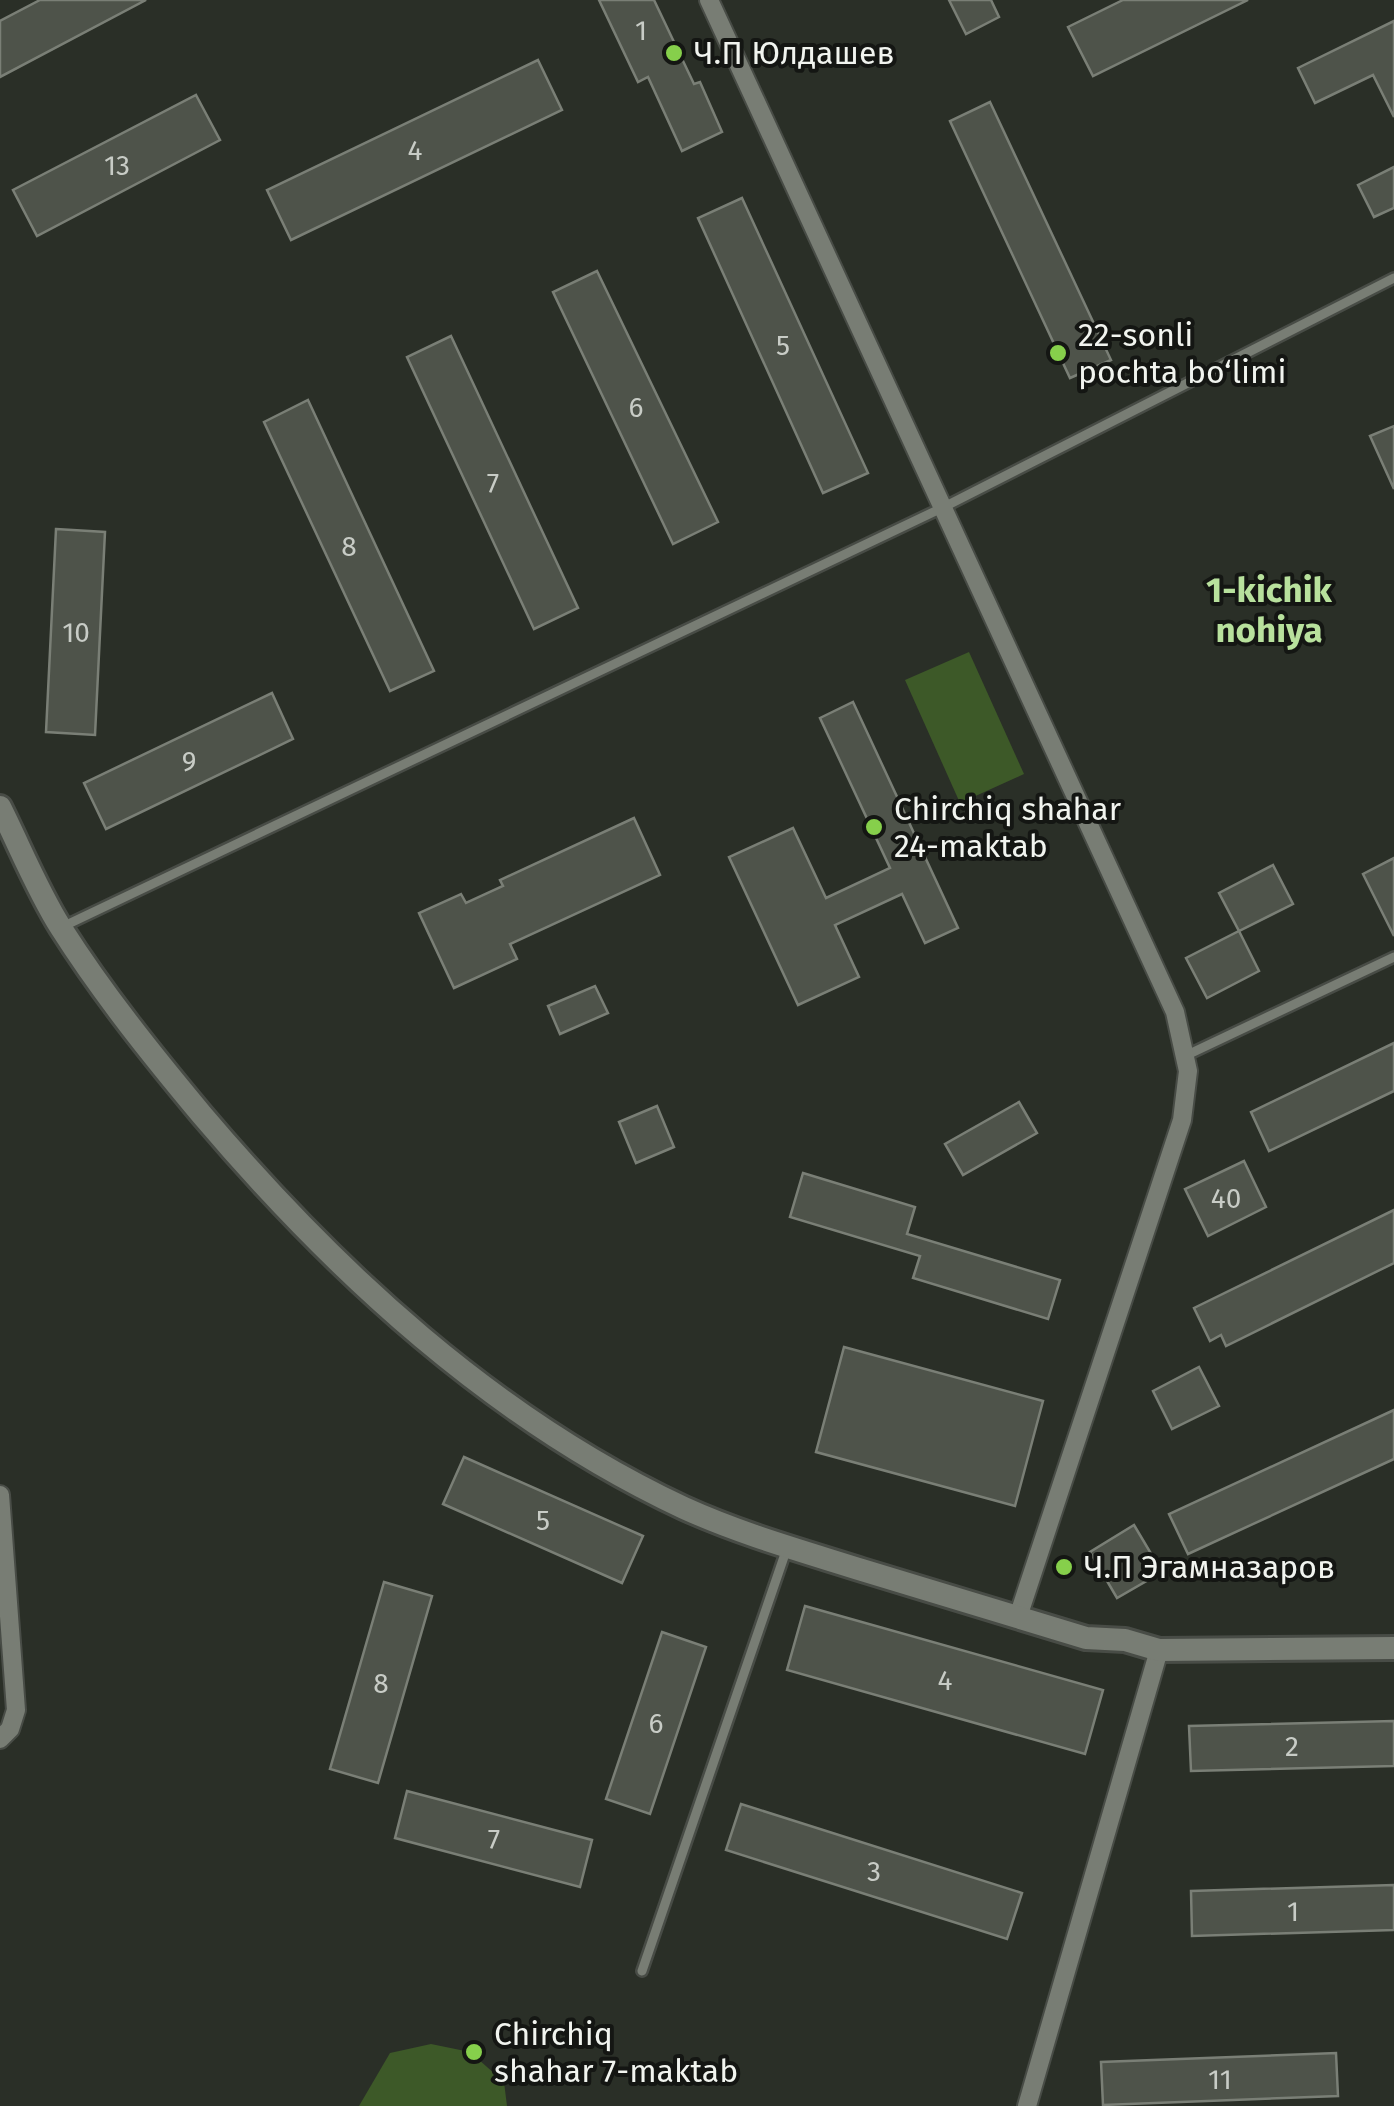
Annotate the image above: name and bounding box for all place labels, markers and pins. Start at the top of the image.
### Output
place label: Ч.П Юлдашев [694,34,894,72]
marker: Ч.П Юлдашев [663,42,685,64]
place label: 22-sonli pochta bo‘limi [1078,316,1286,391]
marker: 22-sonli pochta bo‘limi [1047,342,1069,364]
place label: Chirchiq shahar 24-maktab [894,790,1122,865]
marker: Chirchiq shahar 24-maktab [863,816,885,838]
place label: Ч.П Эгамназаров [1084,1548,1335,1586]
marker: Ч.П Эгамназаров [1053,1556,1075,1578]
place label: Chirchiq shahar 7-maktab [494,2015,738,2090]
marker: Chirchiq shahar 7-maktab [463,2041,485,2063]

